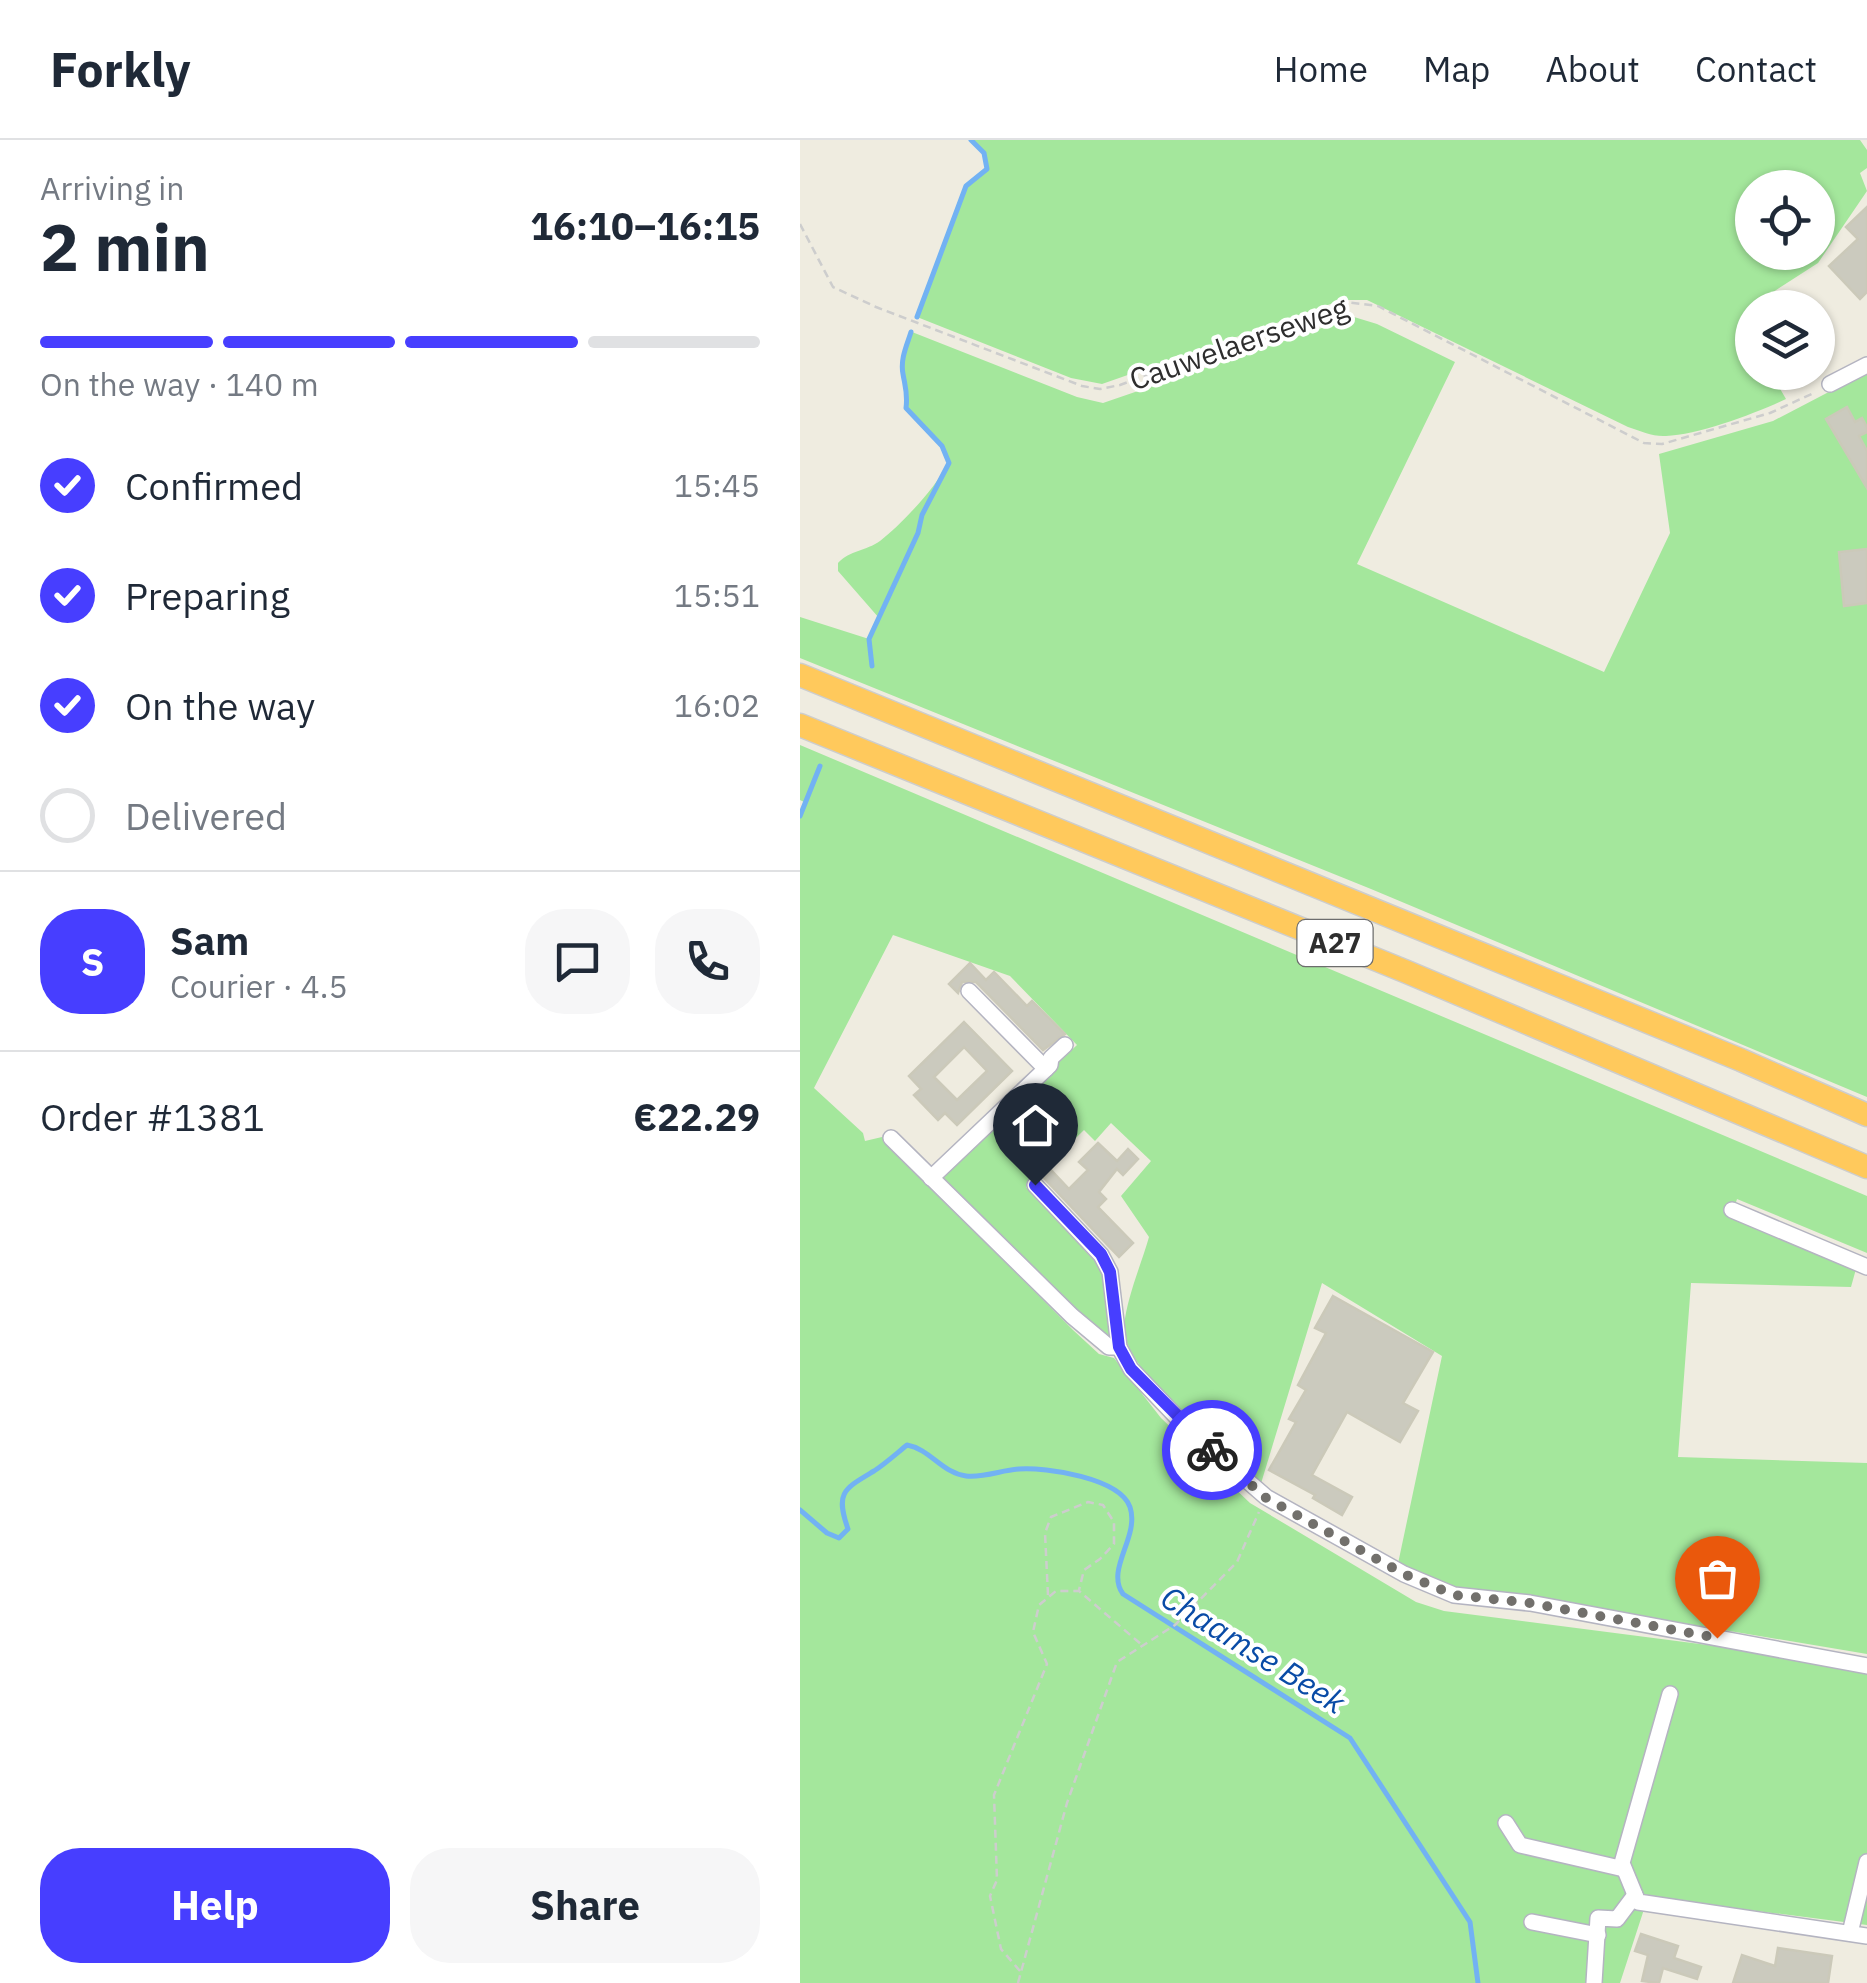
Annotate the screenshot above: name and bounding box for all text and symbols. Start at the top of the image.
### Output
text: Forkly [50,38,191,100]
text: Home [1274,46,1368,92]
text: Map [1423,46,1490,92]
text: About [1545,46,1640,92]
text: Contact [1695,46,1817,92]
text: Arriving in [40,167,185,209]
map controls [1735,170,1835,390]
button: locate [1735,170,1835,270]
text: 16:10–16:15 [530,201,760,250]
text: 2 min [40,204,210,289]
street label: Cauwelaerseweg [1124,287,1353,398]
button: layers [1735,290,1835,390]
text: On the way · 140 m [40,363,319,405]
icon: check [40,458,95,513]
text: Confirmed [125,461,303,510]
text: 15:45 [674,464,760,506]
icon: check [40,568,95,623]
text: Preparing [125,571,290,620]
text: 15:51 [674,574,760,616]
icon: check [40,678,95,733]
text: On the way [125,681,315,730]
text: 16:02 [674,684,760,726]
text: Delivered [125,791,287,840]
button: chat [525,909,630,1014]
button: phone [655,909,760,1014]
text: Sam [170,916,249,965]
road number: A27 [1298,920,1372,966]
text: S [81,937,104,986]
text: Courier · 4.5 [170,965,348,1007]
pin [993,1083,1078,1186]
text: Order #1381 [40,1092,265,1141]
text: €22.29 [633,1092,760,1141]
icon: home [1008,1098,1063,1153]
courier [1162,1400,1262,1500]
icon: bike [1185,1423,1240,1478]
pin [1675,1536,1760,1639]
icon: bag [1690,1551,1745,1606]
water label: Chaamse Beek [1153,1576,1355,1723]
button: Help [40,1848,390,1963]
button: Share [410,1848,760,1963]

